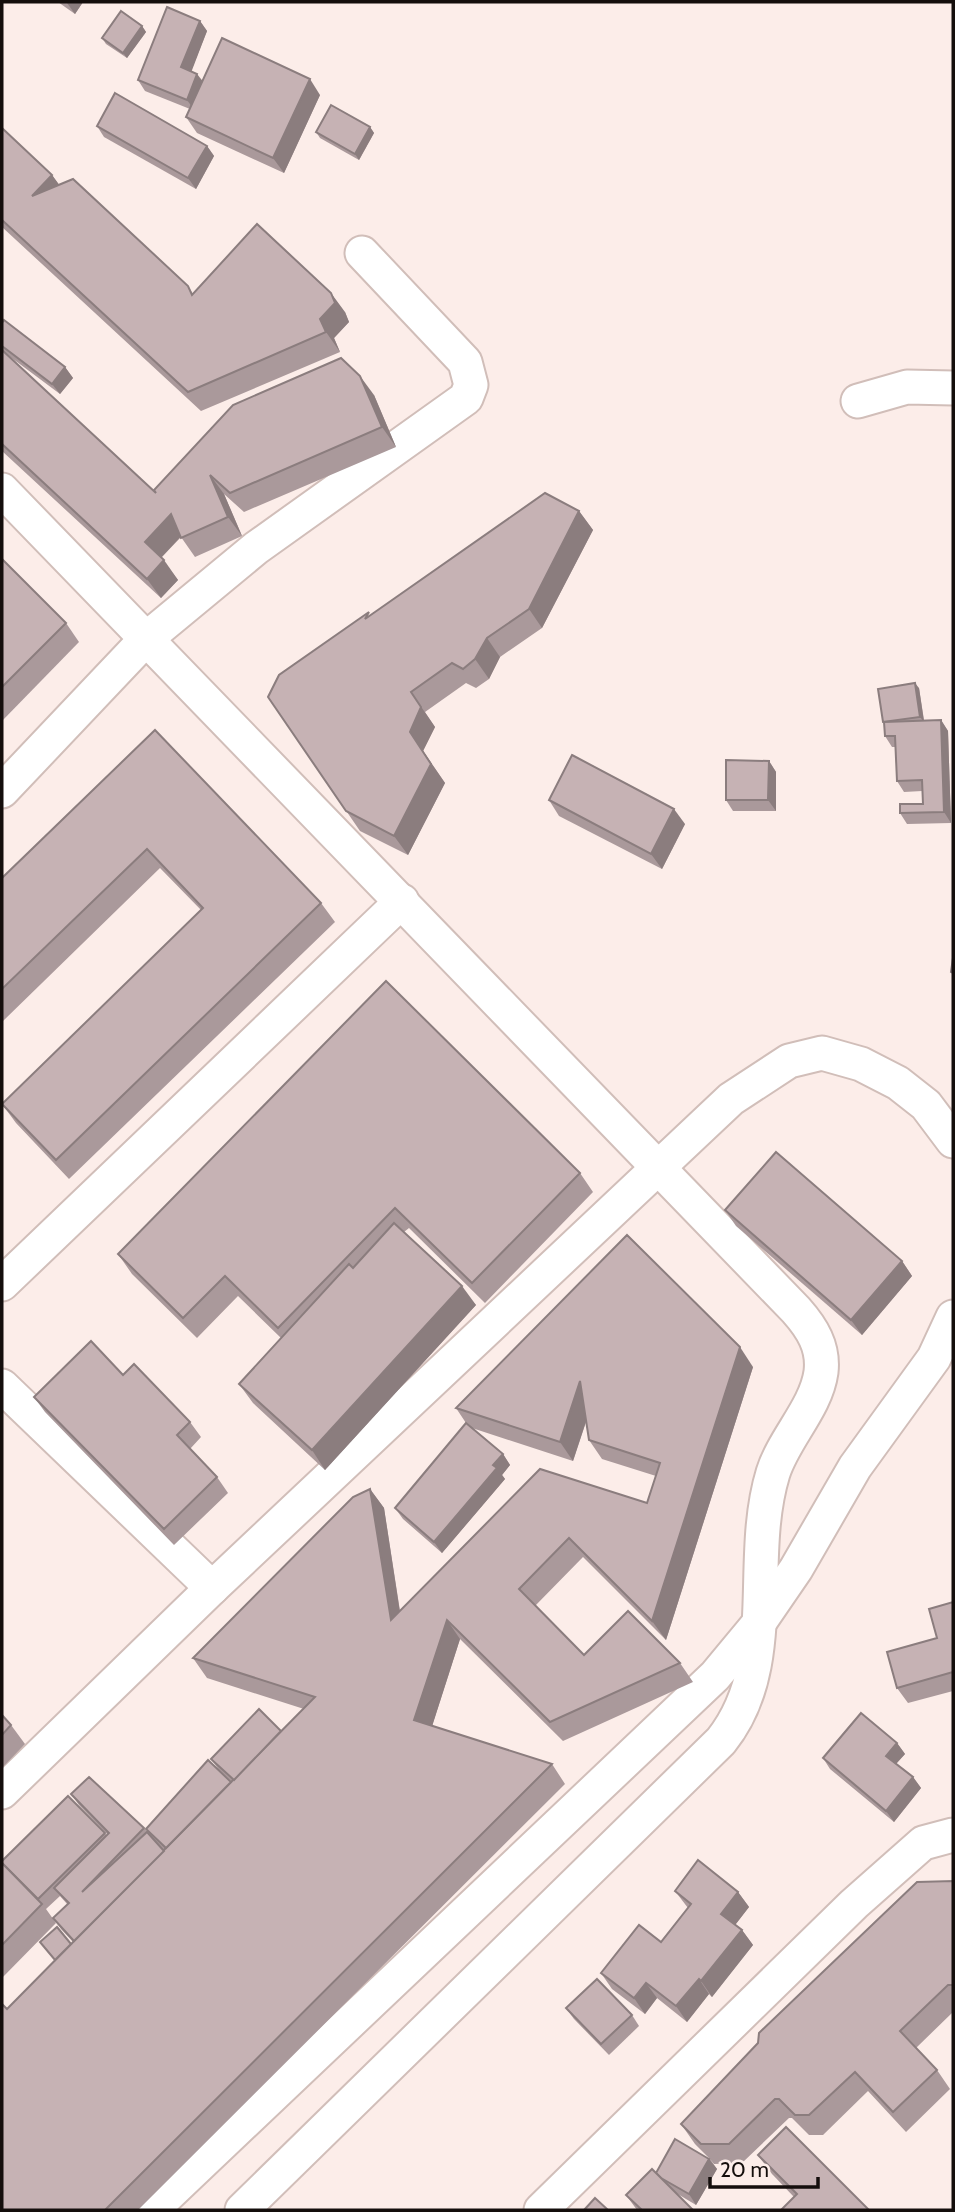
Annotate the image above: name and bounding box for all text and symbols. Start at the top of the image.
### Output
scale bar [710,2146,818,2190]
text: 20 m [720,2157,769,2182]

